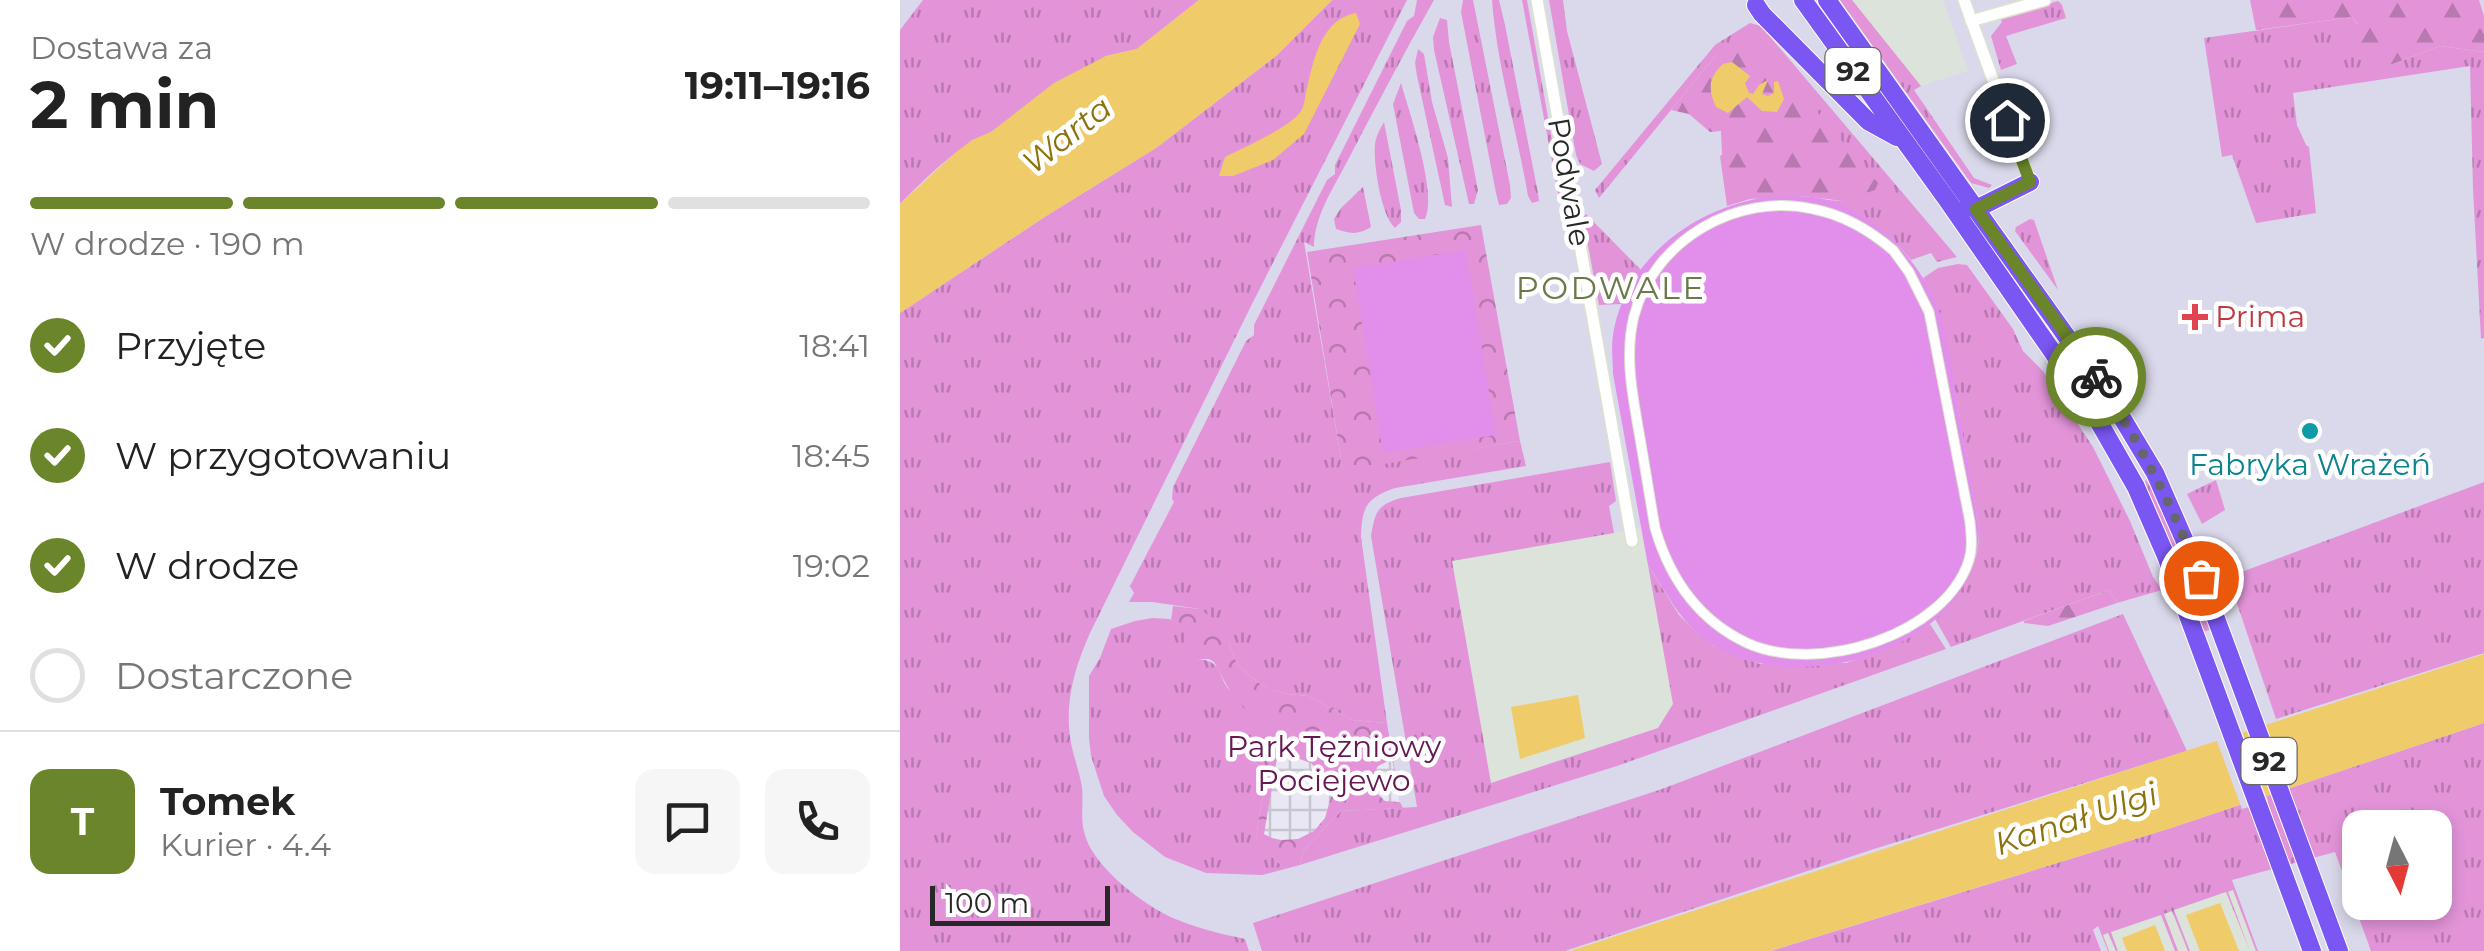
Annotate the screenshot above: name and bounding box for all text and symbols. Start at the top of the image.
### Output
text: Dostawa za [30,28,213,67]
road number: 92 [1826,48,1880,94]
text: 19:11–19:16 [685,62,870,109]
text: 2 min [30,65,219,144]
pin [1965,78,2050,163]
water label: Warta [1014,88,1119,181]
icon: home [1980,93,2035,148]
street label: Podwale [1540,115,1599,249]
text: W drodze · 190 m [30,224,305,263]
district label: PODWALE [1516,268,1706,307]
place label: Prima [2215,298,2305,335]
marker: Prima [2184,306,2206,328]
icon: check [30,318,85,373]
text: Przyjęte [115,322,266,369]
text: 18:41 [799,326,870,365]
courier [2046,327,2146,427]
icon: bike [2069,350,2124,405]
marker: Fabryka Wrażeń [2299,420,2321,442]
icon: check [30,428,85,483]
text: W przygotowaniu [115,432,451,479]
text: 18:45 [792,436,870,475]
place label: Fabryka Wrażeń [2189,446,2431,483]
pin [2159,536,2244,621]
icon: check [30,538,85,593]
text: W drodze [115,542,299,589]
text: 19:02 [793,546,870,585]
icon: bag [2174,551,2229,606]
text: Dostarczone [115,652,353,699]
park label: Park Tężniowy Pociejewo [1227,728,1442,799]
road number: 92 [2242,738,2296,784]
button: chat [635,769,740,874]
button: phone [765,769,870,874]
water label: Kanał Ulgi [1990,774,2162,863]
text: Tomek [160,778,295,825]
text: T [71,798,94,845]
north arrow [2342,810,2452,920]
map controls [2342,810,2452,920]
text: Kurier · 4.4 [160,825,331,864]
scale bar [930,881,1110,926]
text: 100 m [945,886,1029,920]

